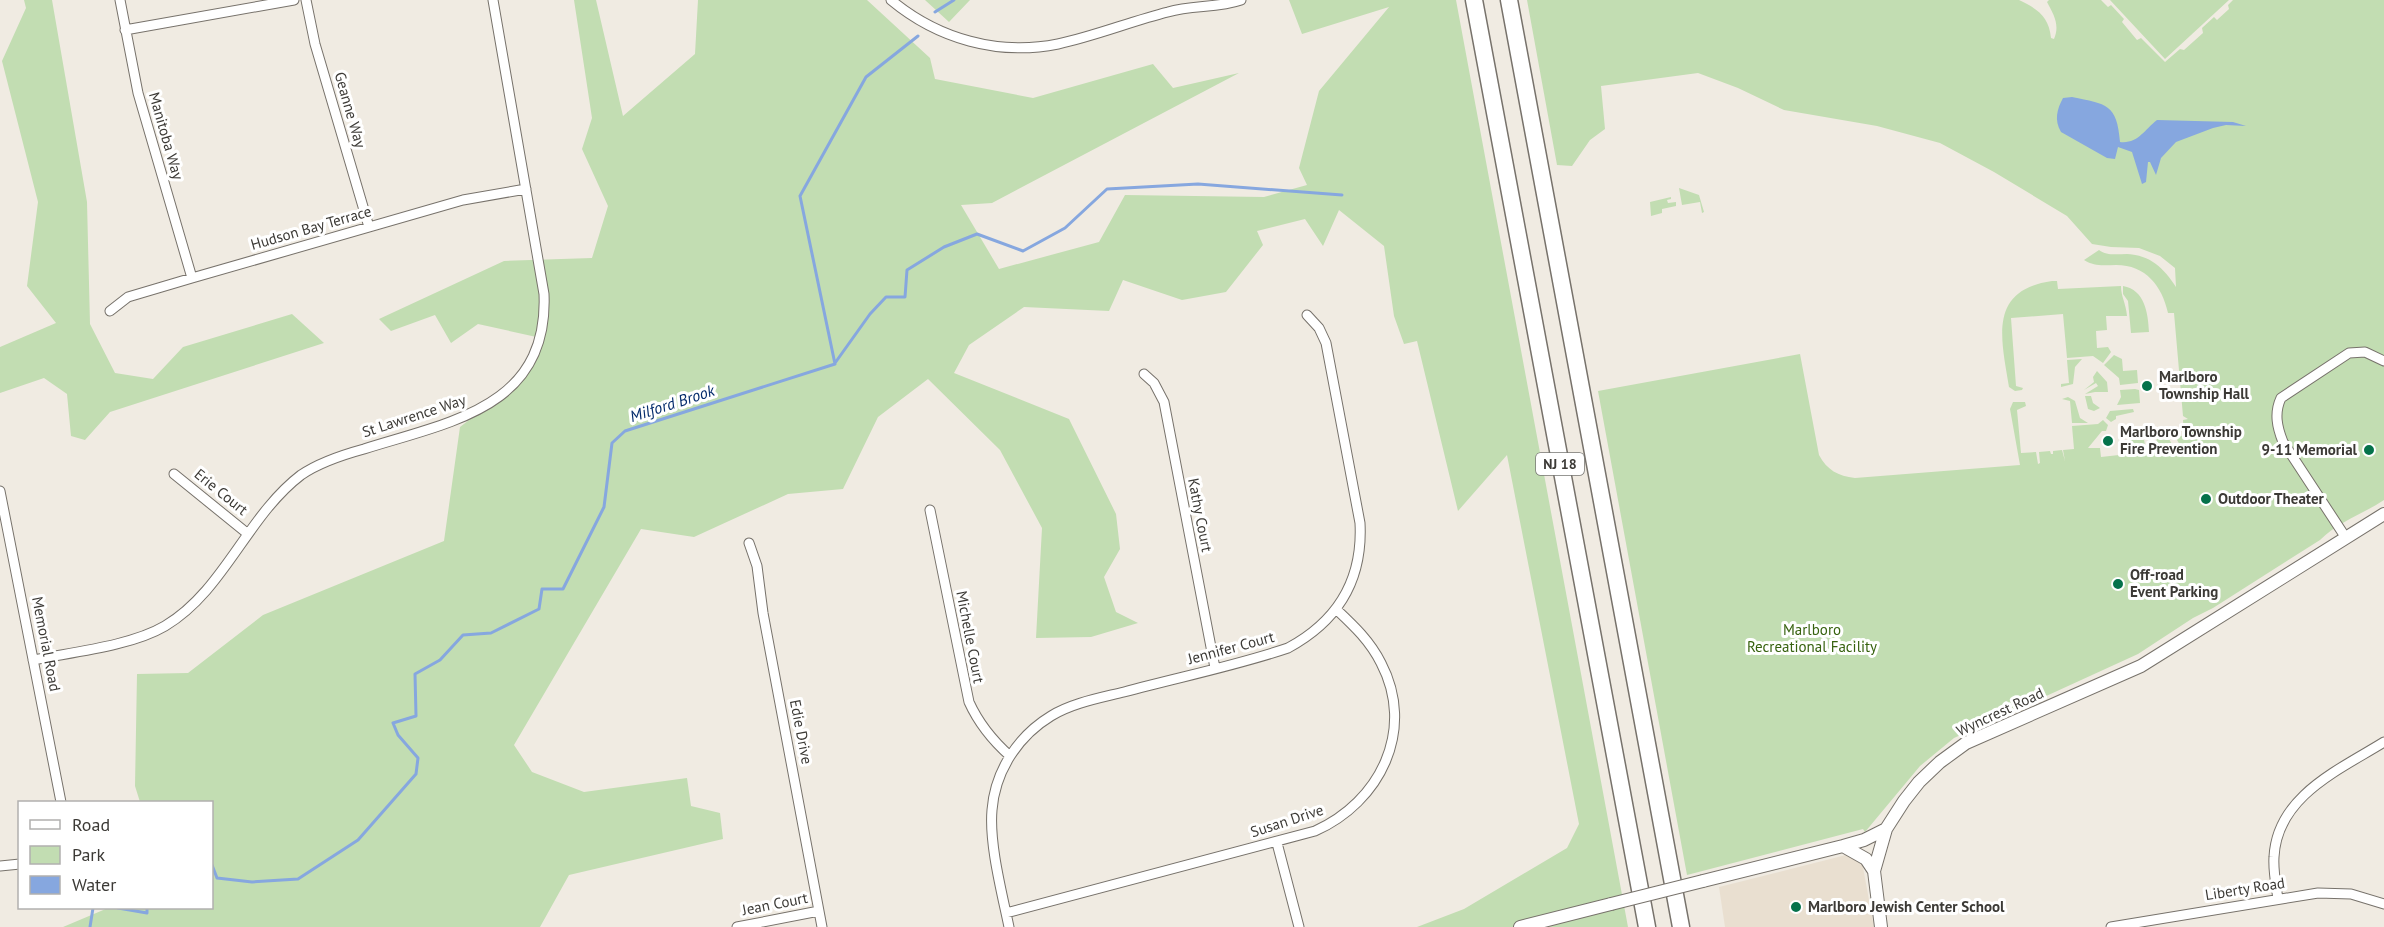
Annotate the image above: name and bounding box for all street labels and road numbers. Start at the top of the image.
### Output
street label: Geanne Way [331,70,370,150]
street label: Manitoba Way [145,90,188,182]
street label: Hudson Bay Terrace [248,201,373,254]
street label: St Lawrence Way [360,390,468,441]
road number: NJ 18 [1536,453,1584,475]
street label: Erie Court [191,464,252,519]
street label: Kathy Court [1184,476,1217,553]
street label: Michelle Court [952,589,989,685]
street label: Memorial Road [28,595,65,693]
street label: Jennifer Court [1185,627,1276,668]
street label: Wyncrest Road [1953,683,2046,740]
street label: Edie Drive [786,698,817,766]
street label: Susan Drive [1248,800,1326,841]
street label: Liberty Road [2204,873,2286,904]
street label: Jean Court [740,888,809,919]

